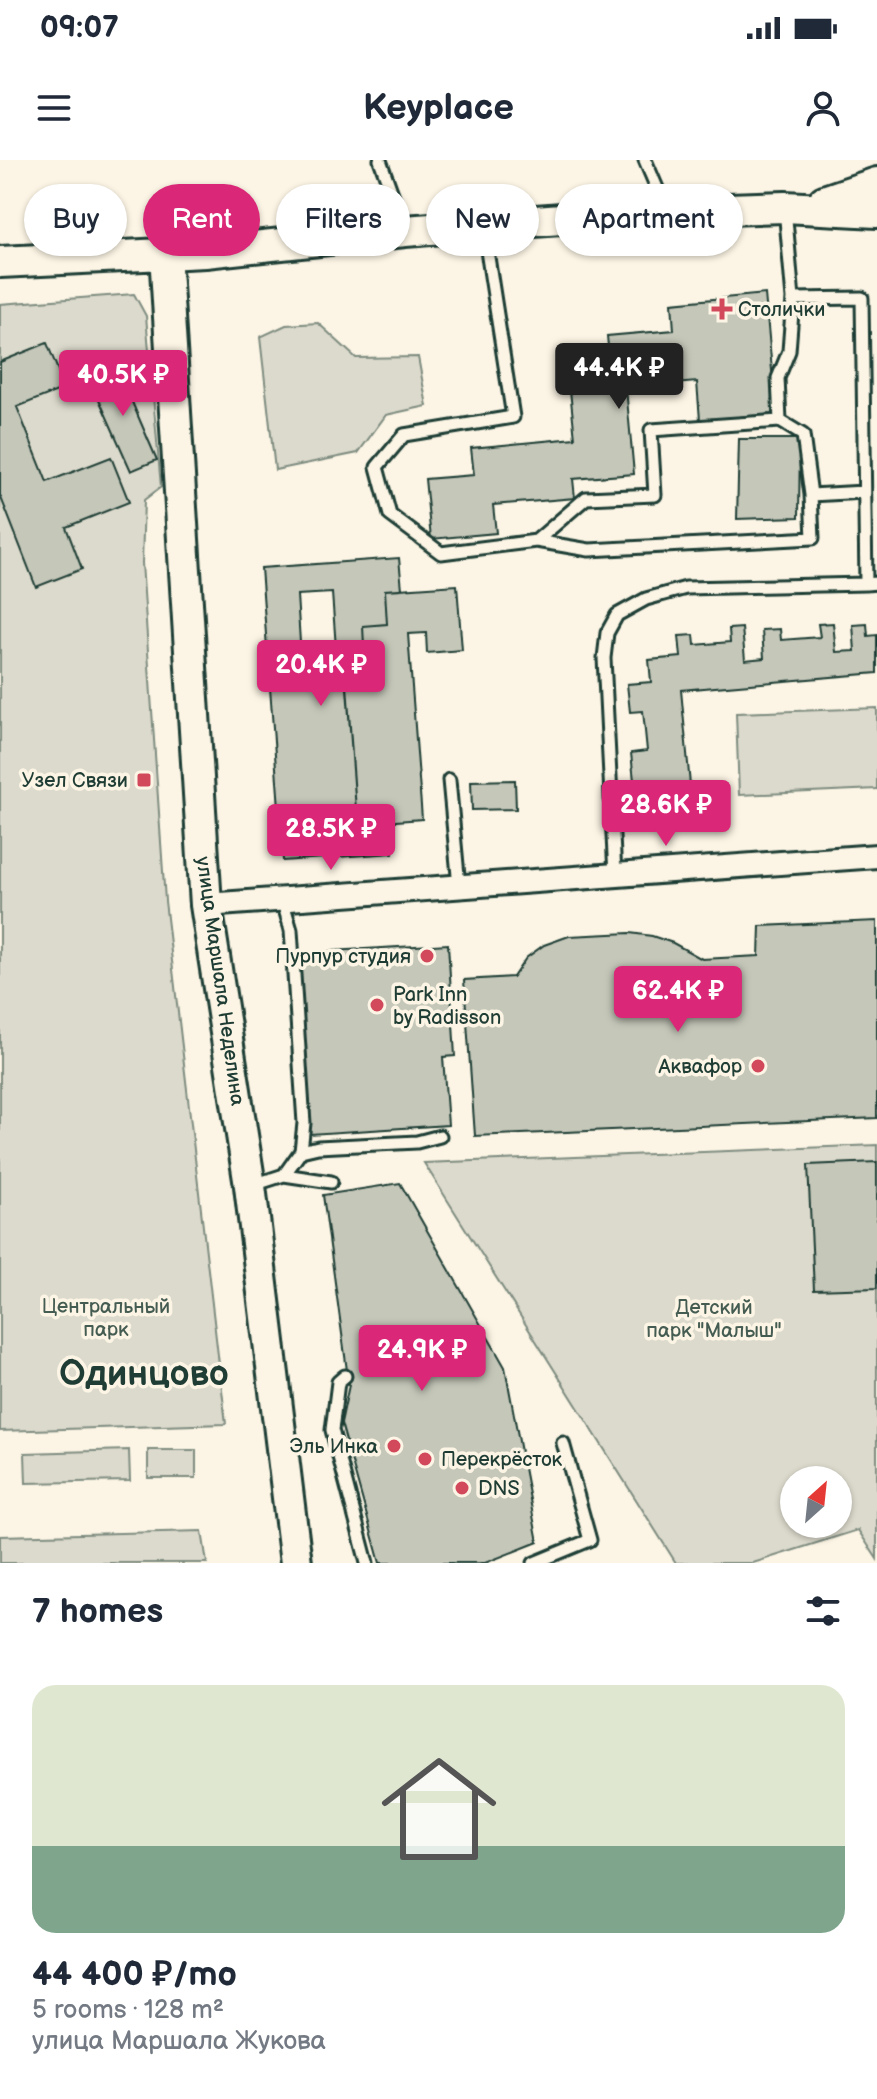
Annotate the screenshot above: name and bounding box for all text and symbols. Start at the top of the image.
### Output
text: 09:07 [40,10,119,46]
icon: menu [32,86,76,130]
icon: person [801,86,845,130]
text: Keyplace [363,87,514,130]
chip: Buy [24,184,127,256]
chip: Rent [143,184,260,256]
chip: Filters [276,184,410,256]
chip: New [426,184,539,256]
chip: Apartment [555,184,743,256]
place label: Столички [738,298,825,322]
marker: Столички [713,300,731,318]
pin: 44.4K ₽ [545,343,693,411]
pin: 40.5K ₽ [49,350,197,418]
text: 44.4K ₽ [573,353,665,384]
text: 40.5K ₽ [77,360,169,391]
pin: 20.4K ₽ [247,640,395,708]
text: 20.4K ₽ [275,650,367,681]
place label: Узел Связи [22,769,128,793]
marker: Узел Связи [135,771,153,789]
pin: 28.6K ₽ [592,780,740,848]
text: 28.6K ₽ [620,790,712,821]
pin: 28.5K ₽ [257,804,405,872]
text: 28.5K ₽ [285,814,377,845]
street label: улица Маршала Неделина [191,855,249,1107]
place label: Пурпур студия [275,945,411,969]
marker: Пурпур студия [418,947,436,965]
pin: 62.4K ₽ [604,966,752,1034]
text: 62.4K ₽ [632,976,724,1007]
place label: Park Inn by Radisson [393,983,501,1030]
marker: Park Inn by Radisson [368,996,386,1014]
place label: Аквафор [658,1055,743,1079]
marker: Аквафор [749,1057,767,1075]
park label: Центральный парк [42,1295,170,1342]
park label: Детский парк "Малыш" [646,1296,782,1343]
pin: 24.9K ₽ [348,1325,496,1393]
text: 24.9K ₽ [377,1335,467,1366]
district label: Одинцово [59,1353,229,1396]
place label: Эль Инка [290,1435,378,1459]
marker: Эль Инка [385,1437,403,1455]
place label: Перекрёсток [441,1448,563,1472]
marker: Перекрёсток [416,1450,434,1468]
north arrow [780,1466,852,1538]
map controls [780,1466,852,1538]
place label: DNS [478,1477,520,1501]
marker: DNS [453,1479,471,1497]
icon: filters [801,1589,845,1633]
text: 7 homes [32,1591,163,1632]
icon: home [367,1737,511,1881]
text: 44 400 ₽/mo [32,1954,237,1995]
text: 5 rooms · 128 m² [32,1995,224,2026]
text: улица Маршала Жукова [32,2026,326,2057]

